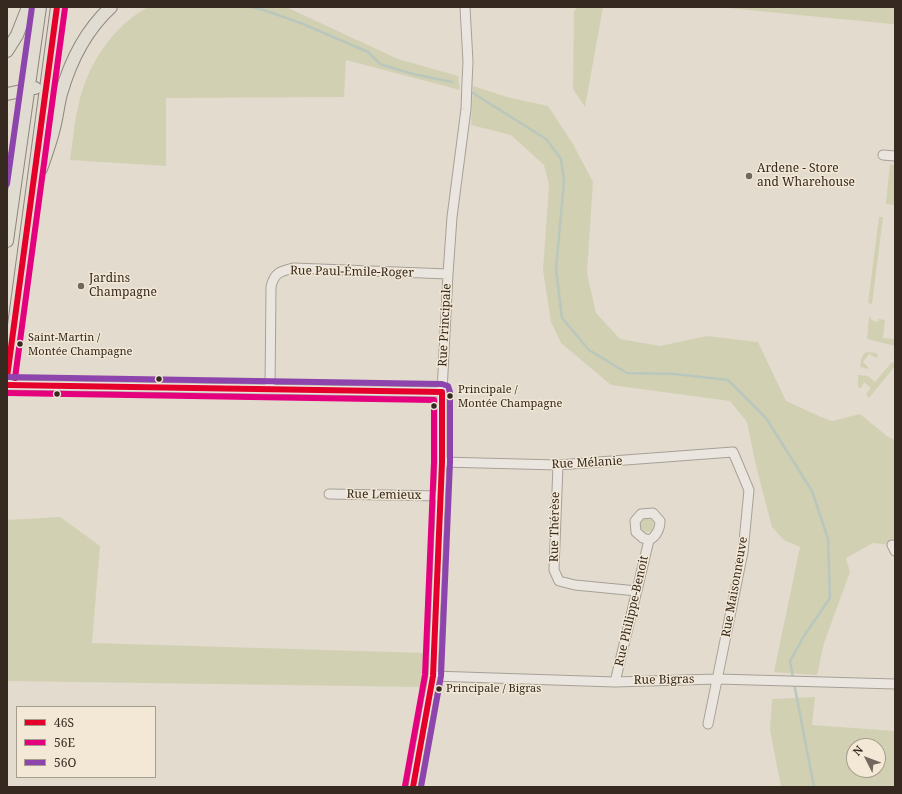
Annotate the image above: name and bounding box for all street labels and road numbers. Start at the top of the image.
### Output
street label: Rue Paul-Émile-Roger [290,264,414,280]
street label: Rue Principale [436,283,454,367]
street label: Rue Mélanie [551,454,623,472]
street label: Rue Lemieux [346,487,422,503]
street label: Rue Thérèse [547,492,563,562]
street label: Rue Maisonneuve [719,535,751,639]
street label: Rue Philippe-Benoit [612,554,652,668]
street label: Rue Bigras [634,672,694,688]

